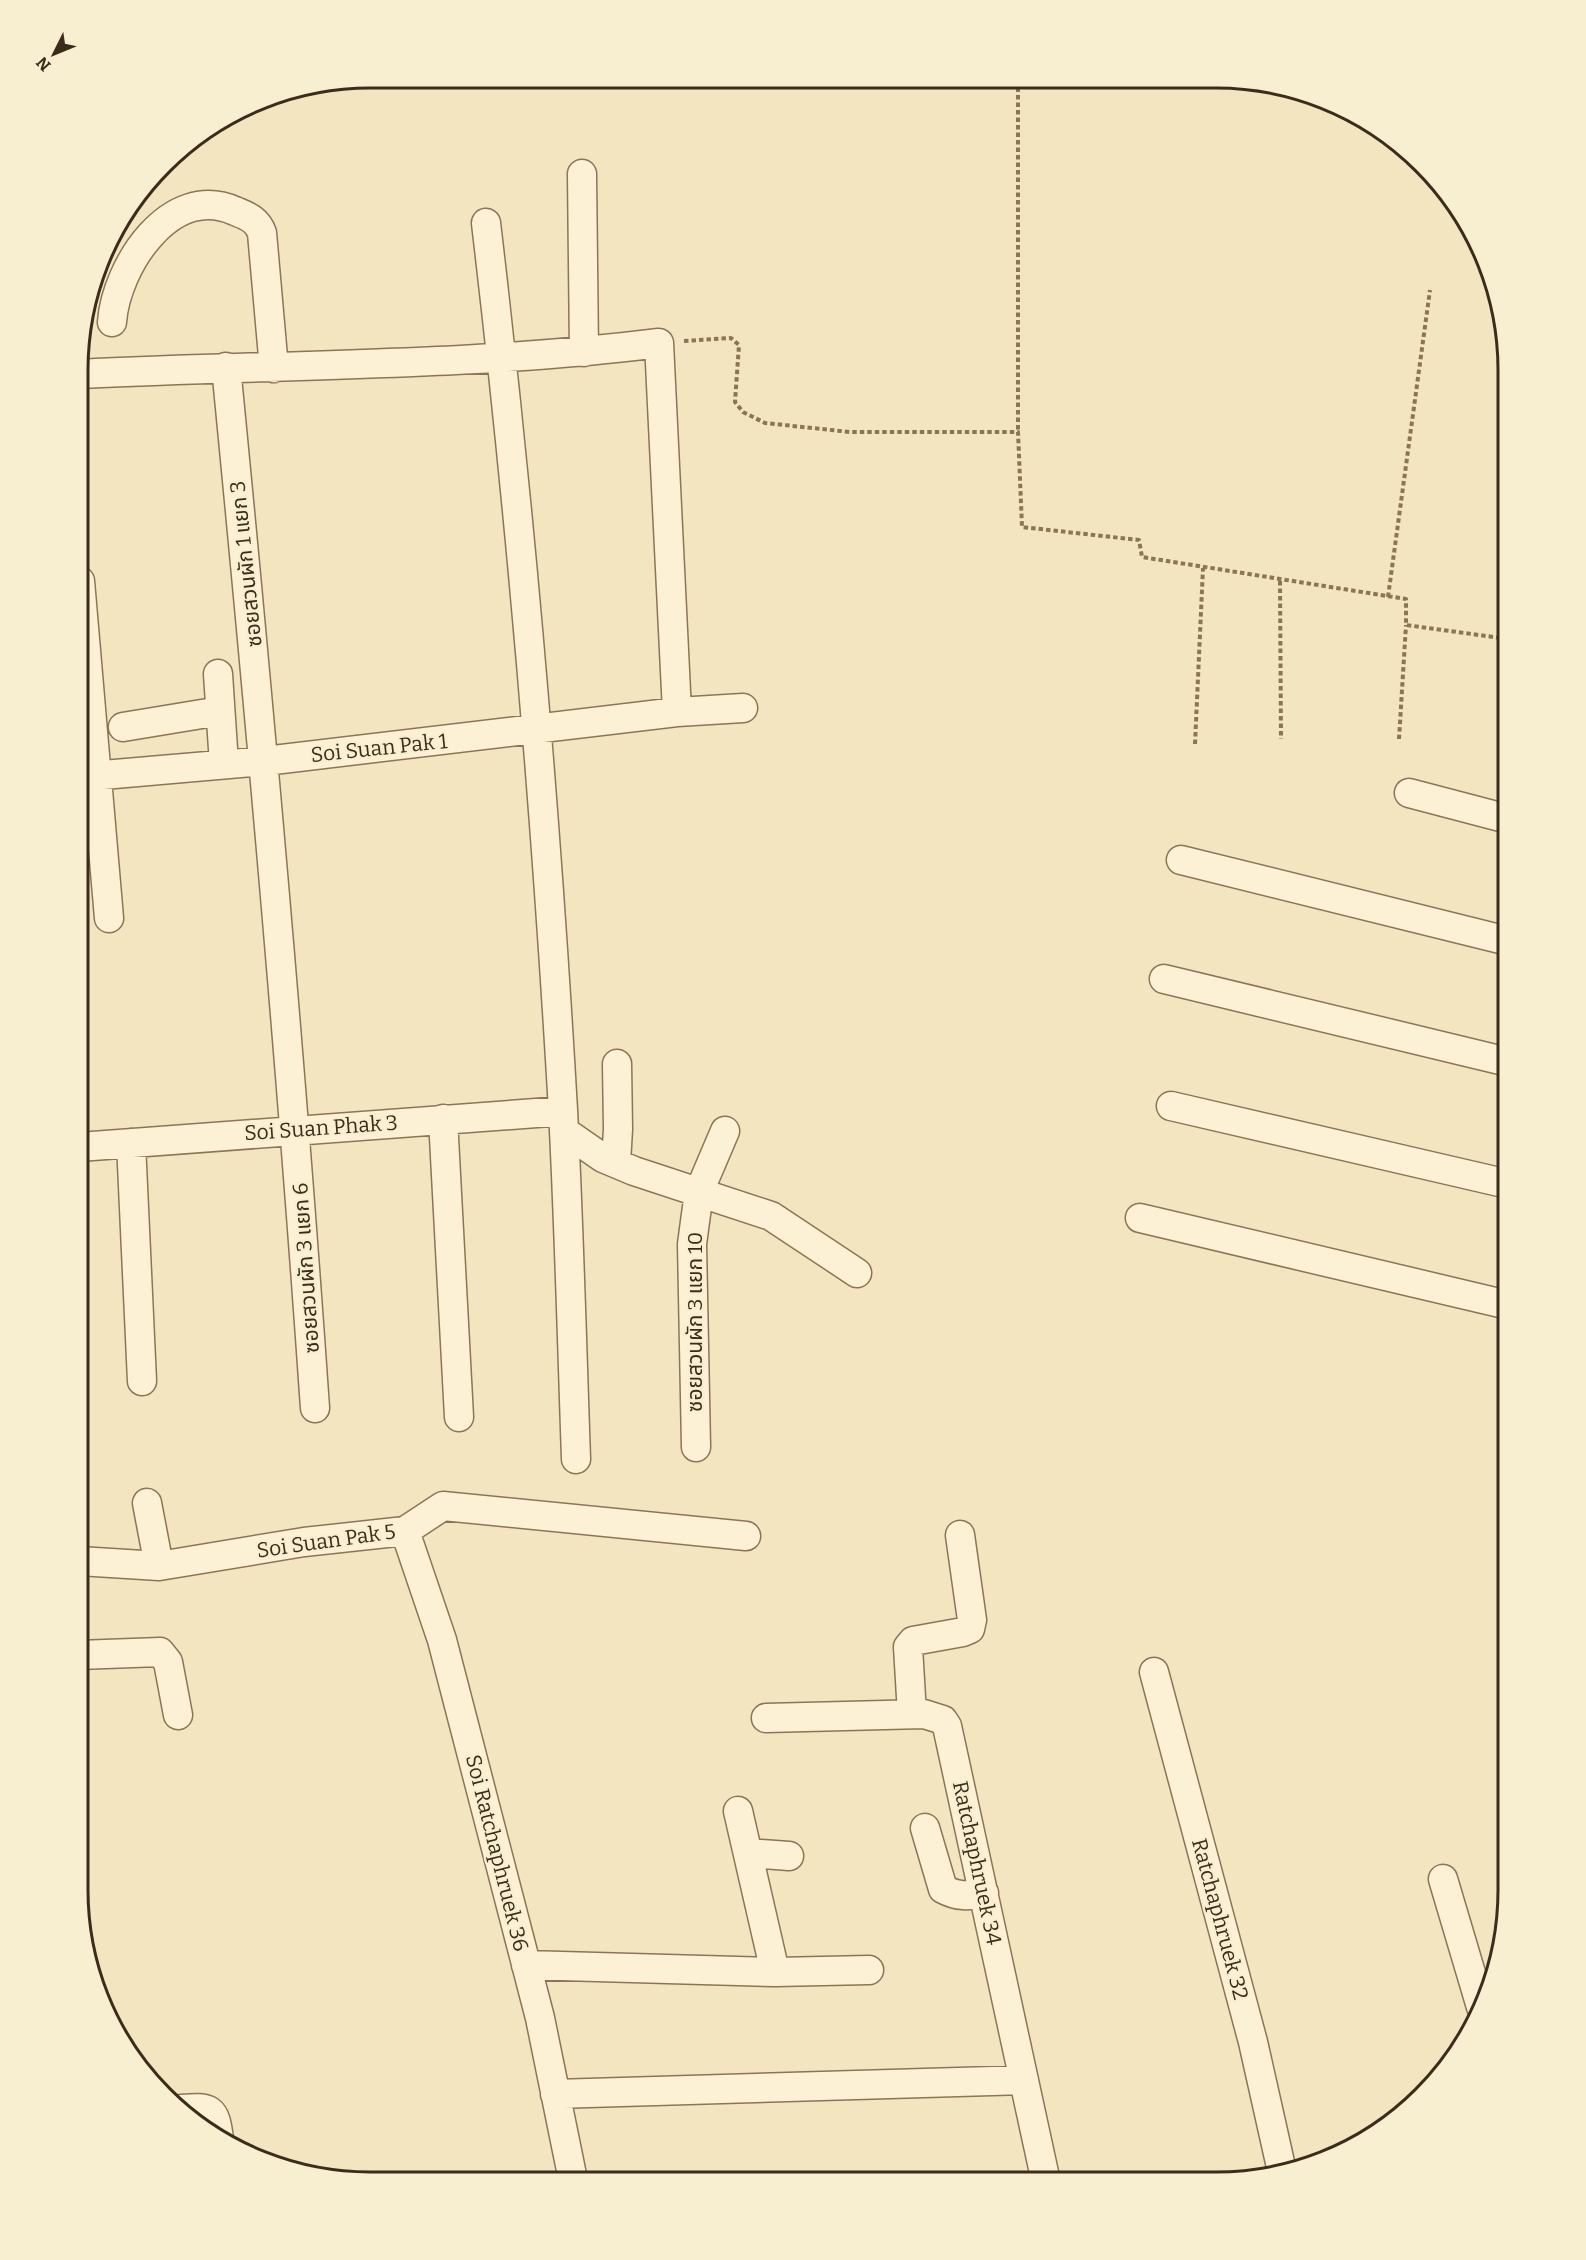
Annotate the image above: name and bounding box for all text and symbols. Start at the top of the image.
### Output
north arrow [24,24,84,84]
text: N [32,53,55,75]
street label: ซอยสวนผัก 1 แยก 3 [224,480,268,648]
street label: Soi Suan Pak 1 [309,728,449,768]
street label: Soi Suan Phak 3 [243,1110,399,1146]
street label: ซอยสวนผัก 3 แยก 6 [287,1182,325,1354]
street label: ซอยสวนผัก 3 แยก 10 [682,1232,708,1412]
street label: Soi Suan Pak 5 [255,1518,397,1564]
street label: Soi Ratchaphruek 36 [460,1752,534,1954]
street label: Ratchaphruek 34 [947,1779,1007,1947]
street label: Ratchaphruek 32 [1186,1835,1254,2003]

